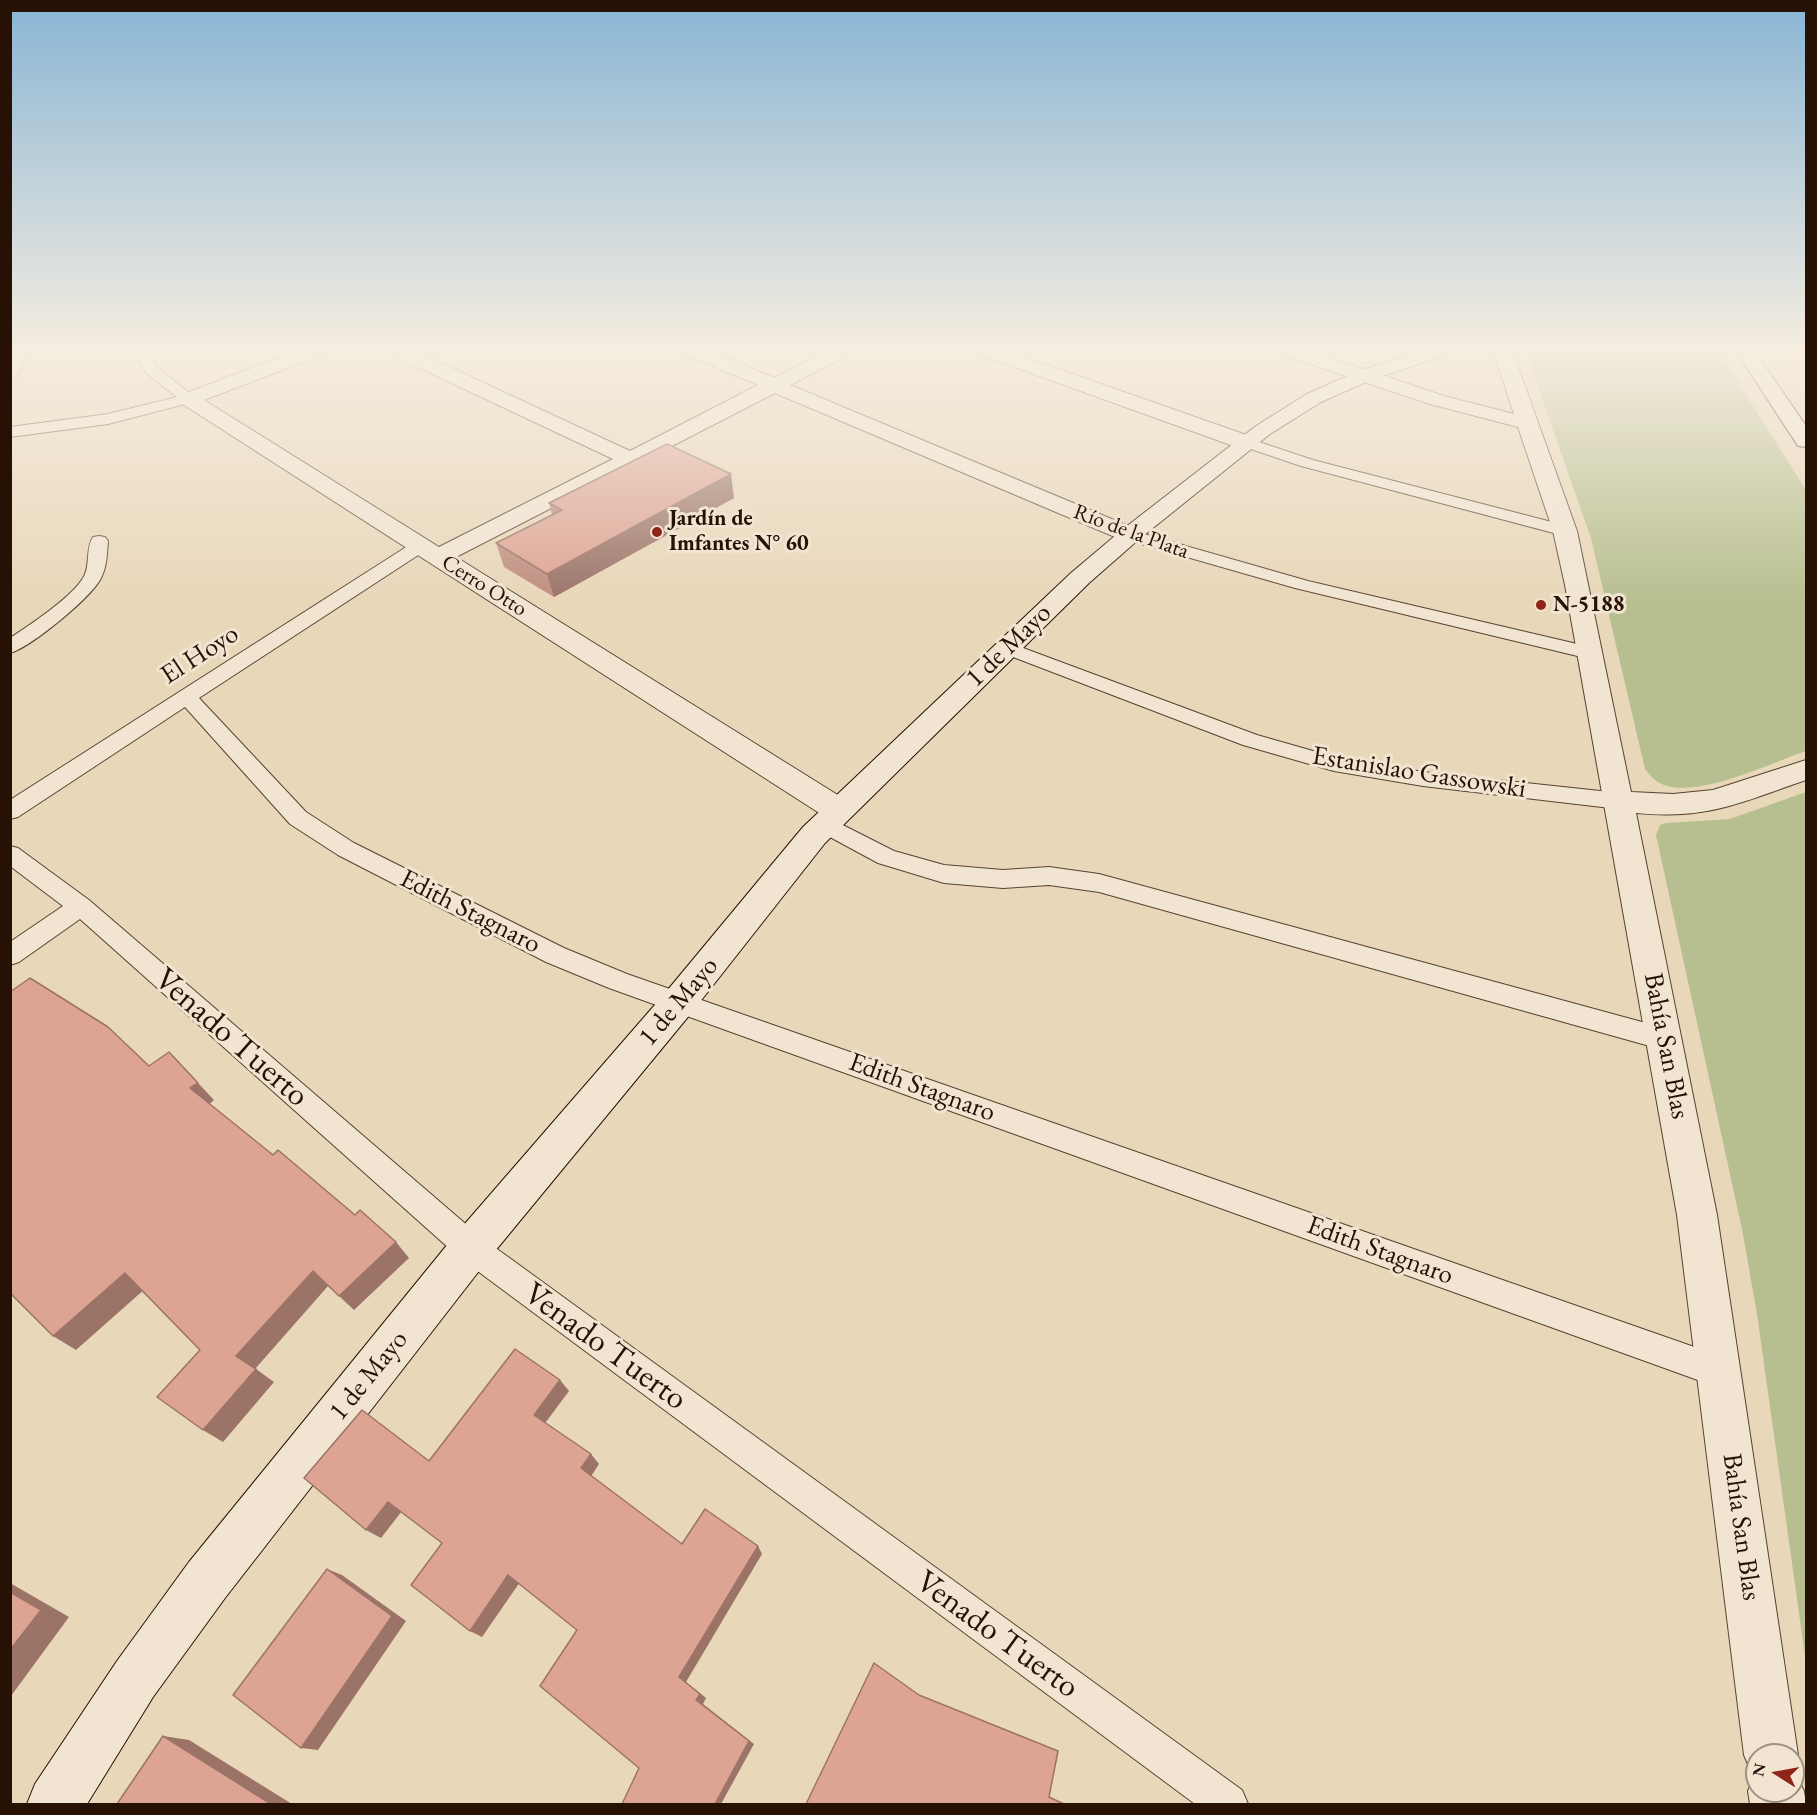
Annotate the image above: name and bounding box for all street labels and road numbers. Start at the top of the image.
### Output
street label: Río de la Plata [1070,499,1192,565]
street label: Cerro Otto [436,549,532,623]
street label: 1 de Mayo [959,597,1059,695]
street label: El Hoyo [155,618,245,692]
street label: Estanislao Gassowski [1310,740,1528,806]
street label: Edith Stagnaro [394,863,546,961]
street label: 1 de Mayo [632,951,726,1053]
street label: Venado Tuerto [146,960,316,1116]
street label: Bahía San Blas [1636,970,1696,1122]
street label: Edith Stagnaro [844,1047,1000,1129]
street label: Edith Stagnaro [1302,1210,1458,1292]
street label: Venado Tuerto [516,1275,694,1419]
street label: 1 de Mayo [323,1324,415,1428]
street label: Bahía San Blas [1715,1451,1767,1603]
street label: Venado Tuerto [908,1563,1086,1707]

